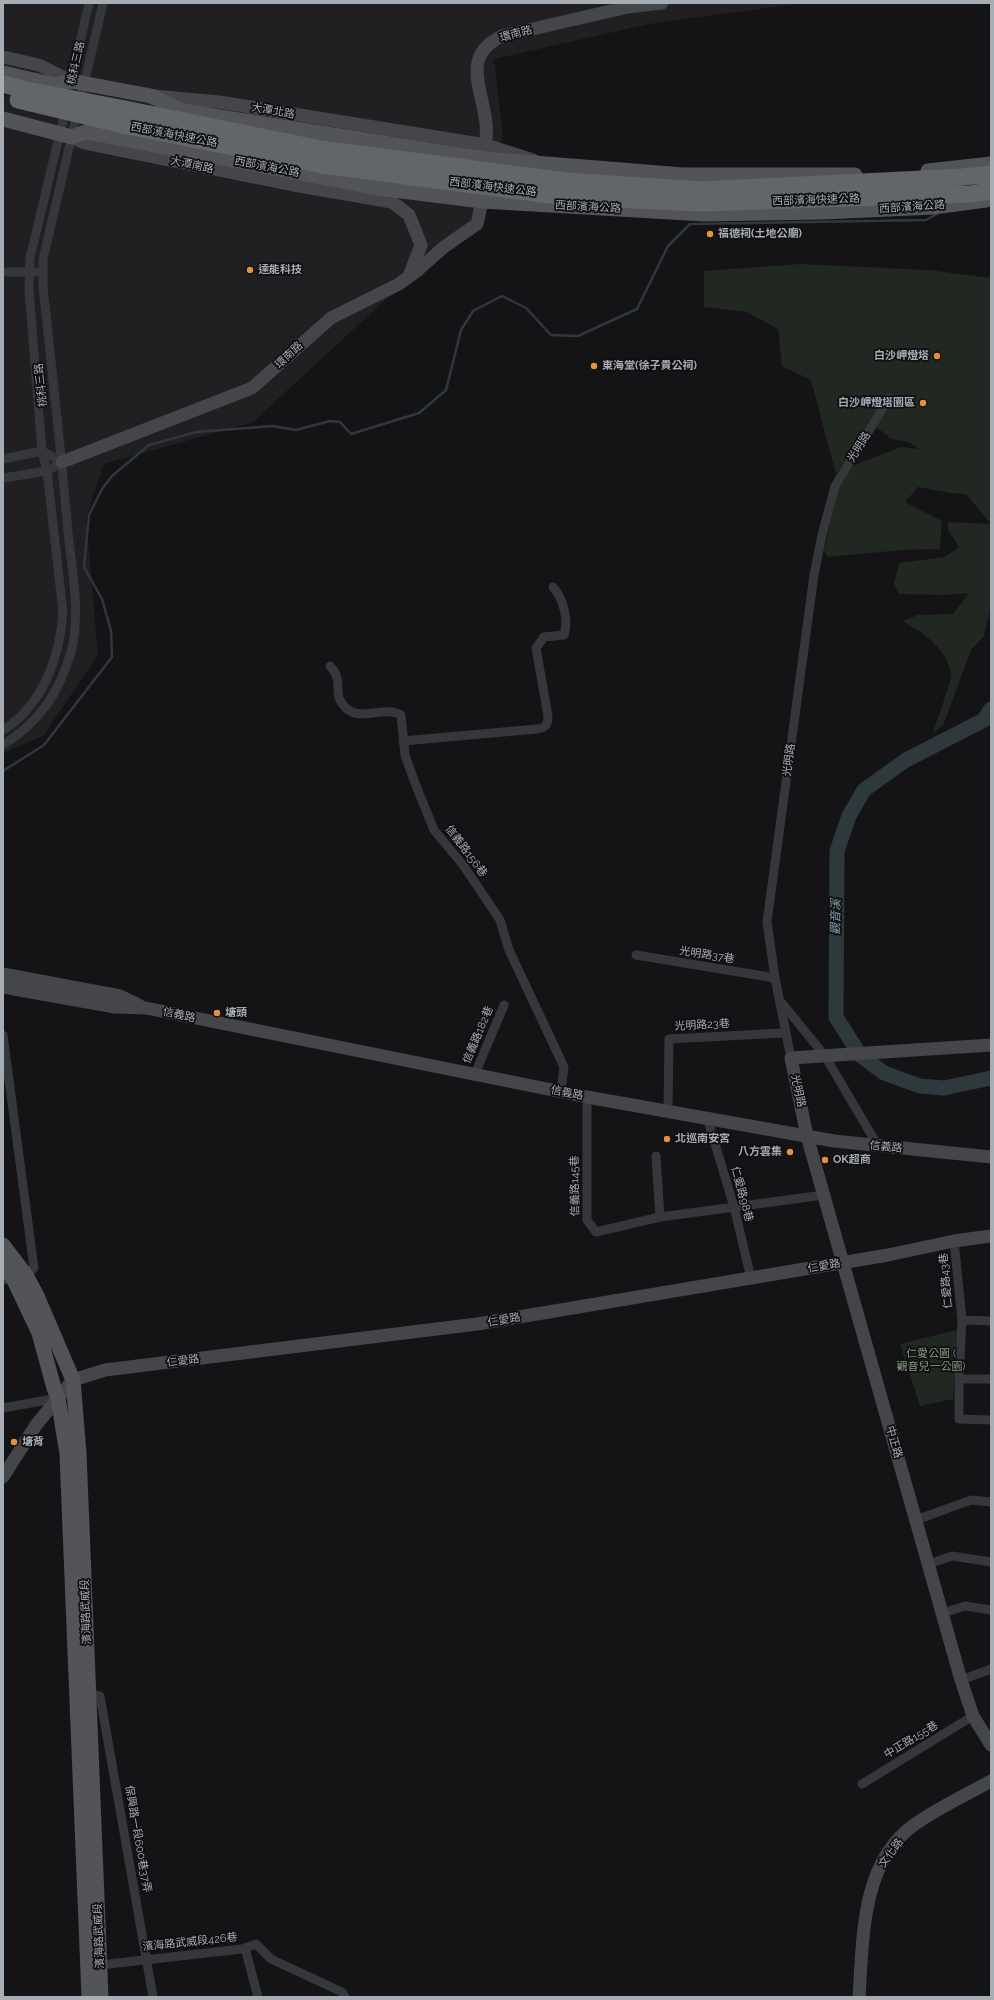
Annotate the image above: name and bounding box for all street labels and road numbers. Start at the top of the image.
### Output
street label: 環南路 [498,23,534,45]
street label: 桃科三路 [65,40,87,86]
street label: 大潭北路 [250,101,296,121]
street label: 西部濱海快速公路 [130,120,218,150]
street label: 大潭南路 [169,154,215,176]
street label: 西部濱海公路 [233,154,301,180]
street label: 西部濱海快速公路 [449,175,537,199]
street label: 西部濱海快速公路 [772,192,860,208]
street label: 西部濱海公路 [879,198,945,216]
street label: 西部濱海公路 [555,199,621,215]
street label: 環南路 [272,339,306,371]
street label: 桃科三路 [32,362,50,408]
street label: 光明路 [845,430,873,464]
street label: 光明路 [780,743,798,777]
street label: 信義路156巷 [442,823,490,879]
street label: 光明路37巷 [678,944,736,966]
street label: 信義路182巷 [460,1004,496,1066]
street label: 信義路 [161,1005,197,1025]
street label: 光明路23巷 [674,1017,730,1033]
street label: 光明路 [788,1073,808,1109]
street label: 信義路 [550,1083,584,1103]
street label: 信義路 [869,1139,903,1155]
street label: 信義路145巷 [568,1156,582,1216]
street label: 仁愛路98巷 [728,1165,756,1223]
street label: 仁愛路43巷 [937,1253,955,1309]
street label: 仁愛路 [807,1257,841,1275]
street label: 仁愛路 [487,1311,521,1329]
street label: 仁愛路 [166,1352,200,1370]
street label: 中正路 [883,1424,905,1460]
street label: 濱海路武威段 [78,1579,94,1645]
street label: 中正路155巷 [882,1719,940,1761]
street label: 保興路一段600巷37弄 [122,1784,154,1894]
street label: 文化路 [876,1836,906,1870]
street label: 濱海路武威段 [91,1903,107,1969]
street label: 濱海路武威段426巷 [142,1930,238,1954]

